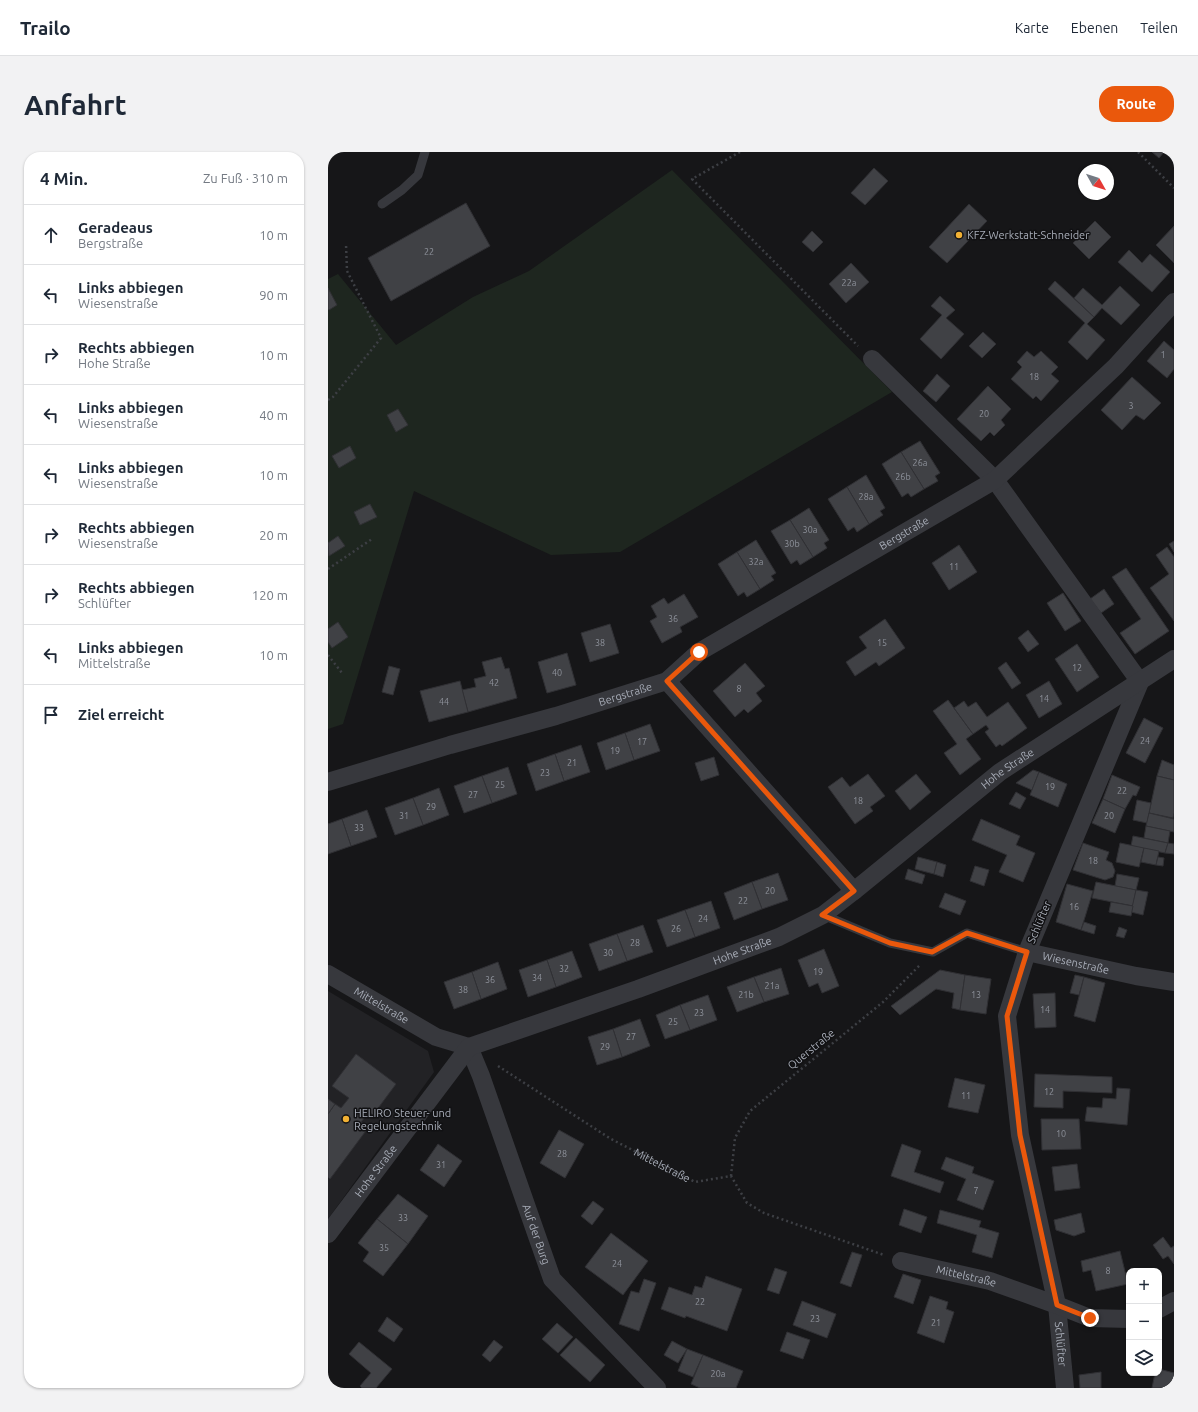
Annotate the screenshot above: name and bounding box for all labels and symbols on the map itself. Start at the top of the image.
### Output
north arrow [1078,164,1114,200]
place label: KFZ-Werkstatt-Schneider [967,229,1090,241]
marker: KFZ-Werkstatt-Schneider [954,230,964,240]
house number: 22 [424,247,434,257]
house number: 22a [842,278,856,288]
house number: 1 [1160,350,1166,360]
house number: 18 [1029,372,1039,382]
house number: 3 [1128,401,1134,411]
house number: 20 [979,409,989,419]
house number: 26a [913,458,927,468]
house number: 26b [895,472,911,482]
house number: 28a [859,492,873,502]
street label: Bergstraße [877,514,931,552]
house number: 30a [803,525,817,535]
house number: 30b [784,539,800,549]
house number: 32a [749,557,763,567]
house number: 11 [949,562,959,572]
house number: 36 [668,614,678,624]
house number: 38 [595,638,605,648]
house number: 15 [877,638,887,648]
route start [690,643,708,661]
house number: 12 [1072,663,1082,673]
house number: 40 [552,668,562,678]
house number: 42 [489,678,499,688]
street label: Bergstraße [597,680,653,708]
house number: 8 [736,684,742,694]
house number: 14 [1039,694,1049,704]
house number: 44 [439,697,449,707]
house number: 24 [1140,736,1150,746]
house number: 17 [637,737,647,747]
house number: 19 [610,746,620,756]
street label: Hohe Straße [979,746,1036,791]
house number: 21 [567,758,577,768]
house number: 23 [540,768,550,778]
house number: 25 [495,780,505,790]
house number: 19 [1045,782,1055,792]
house number: 22 [1117,786,1127,796]
house number: 27 [468,790,478,800]
house number: 18 [853,796,863,806]
house number: 29 [426,802,436,812]
house number: 31 [399,811,409,821]
house number: 20 [1104,811,1114,821]
house number: 33 [354,823,364,833]
house number: 18 [1088,856,1098,866]
house number: 20 [765,886,775,896]
house number: 22 [738,896,748,906]
street label: Schlüfter [1025,898,1054,945]
house number: 16 [1069,902,1079,912]
house number: 24 [698,914,708,924]
house number: 26 [671,924,681,934]
street label: Hohe Straße [711,934,773,967]
house number: 28 [630,938,640,948]
house number: 30 [603,948,613,958]
street label: Wiesenstraße [1041,950,1110,976]
house number: 32 [559,964,569,974]
house number: 19 [813,967,823,977]
house number: 34 [532,973,542,983]
house number: 36 [485,975,495,985]
house number: 21a [765,981,779,991]
street label: Mittelstraße [352,985,411,1026]
house number: 38 [458,985,468,995]
house number: 21b [738,990,754,1000]
house number: 13 [971,990,981,1000]
house number: 14 [1040,1005,1050,1015]
house number: 23 [694,1008,704,1018]
house number: 25 [668,1017,678,1027]
street label: Querstraße [785,1027,837,1071]
house number: 27 [626,1032,636,1042]
house number: 29 [600,1042,610,1052]
house number: 12 [1044,1087,1054,1097]
house number: 11 [961,1091,971,1101]
place label: HELIRO Steuer- und Regelungstechnik [354,1107,451,1132]
marker: HELIRO Steuer- und Regelungstechnik [341,1114,351,1124]
house number: 10 [1056,1129,1066,1139]
street label: Hohe Straße [352,1143,399,1199]
street label: Mittelstraße [632,1146,692,1185]
house number: 28 [557,1149,567,1159]
house number: 31 [436,1160,446,1170]
house number: 7 [973,1186,979,1196]
street label: Auf der Burg [520,1202,552,1266]
house number: 33 [398,1213,408,1223]
house number: 35 [379,1243,389,1253]
house number: 24 [612,1259,622,1269]
street label: Mittelstraße [935,1263,998,1289]
house number: 8 [1105,1266,1111,1276]
house number: 22 [695,1297,705,1307]
route end [1081,1309,1099,1327]
house number: 23 [810,1314,820,1324]
house number: 21 [931,1318,941,1328]
street label: Schlüfter [1053,1321,1069,1368]
house number: 20a [711,1369,725,1379]

